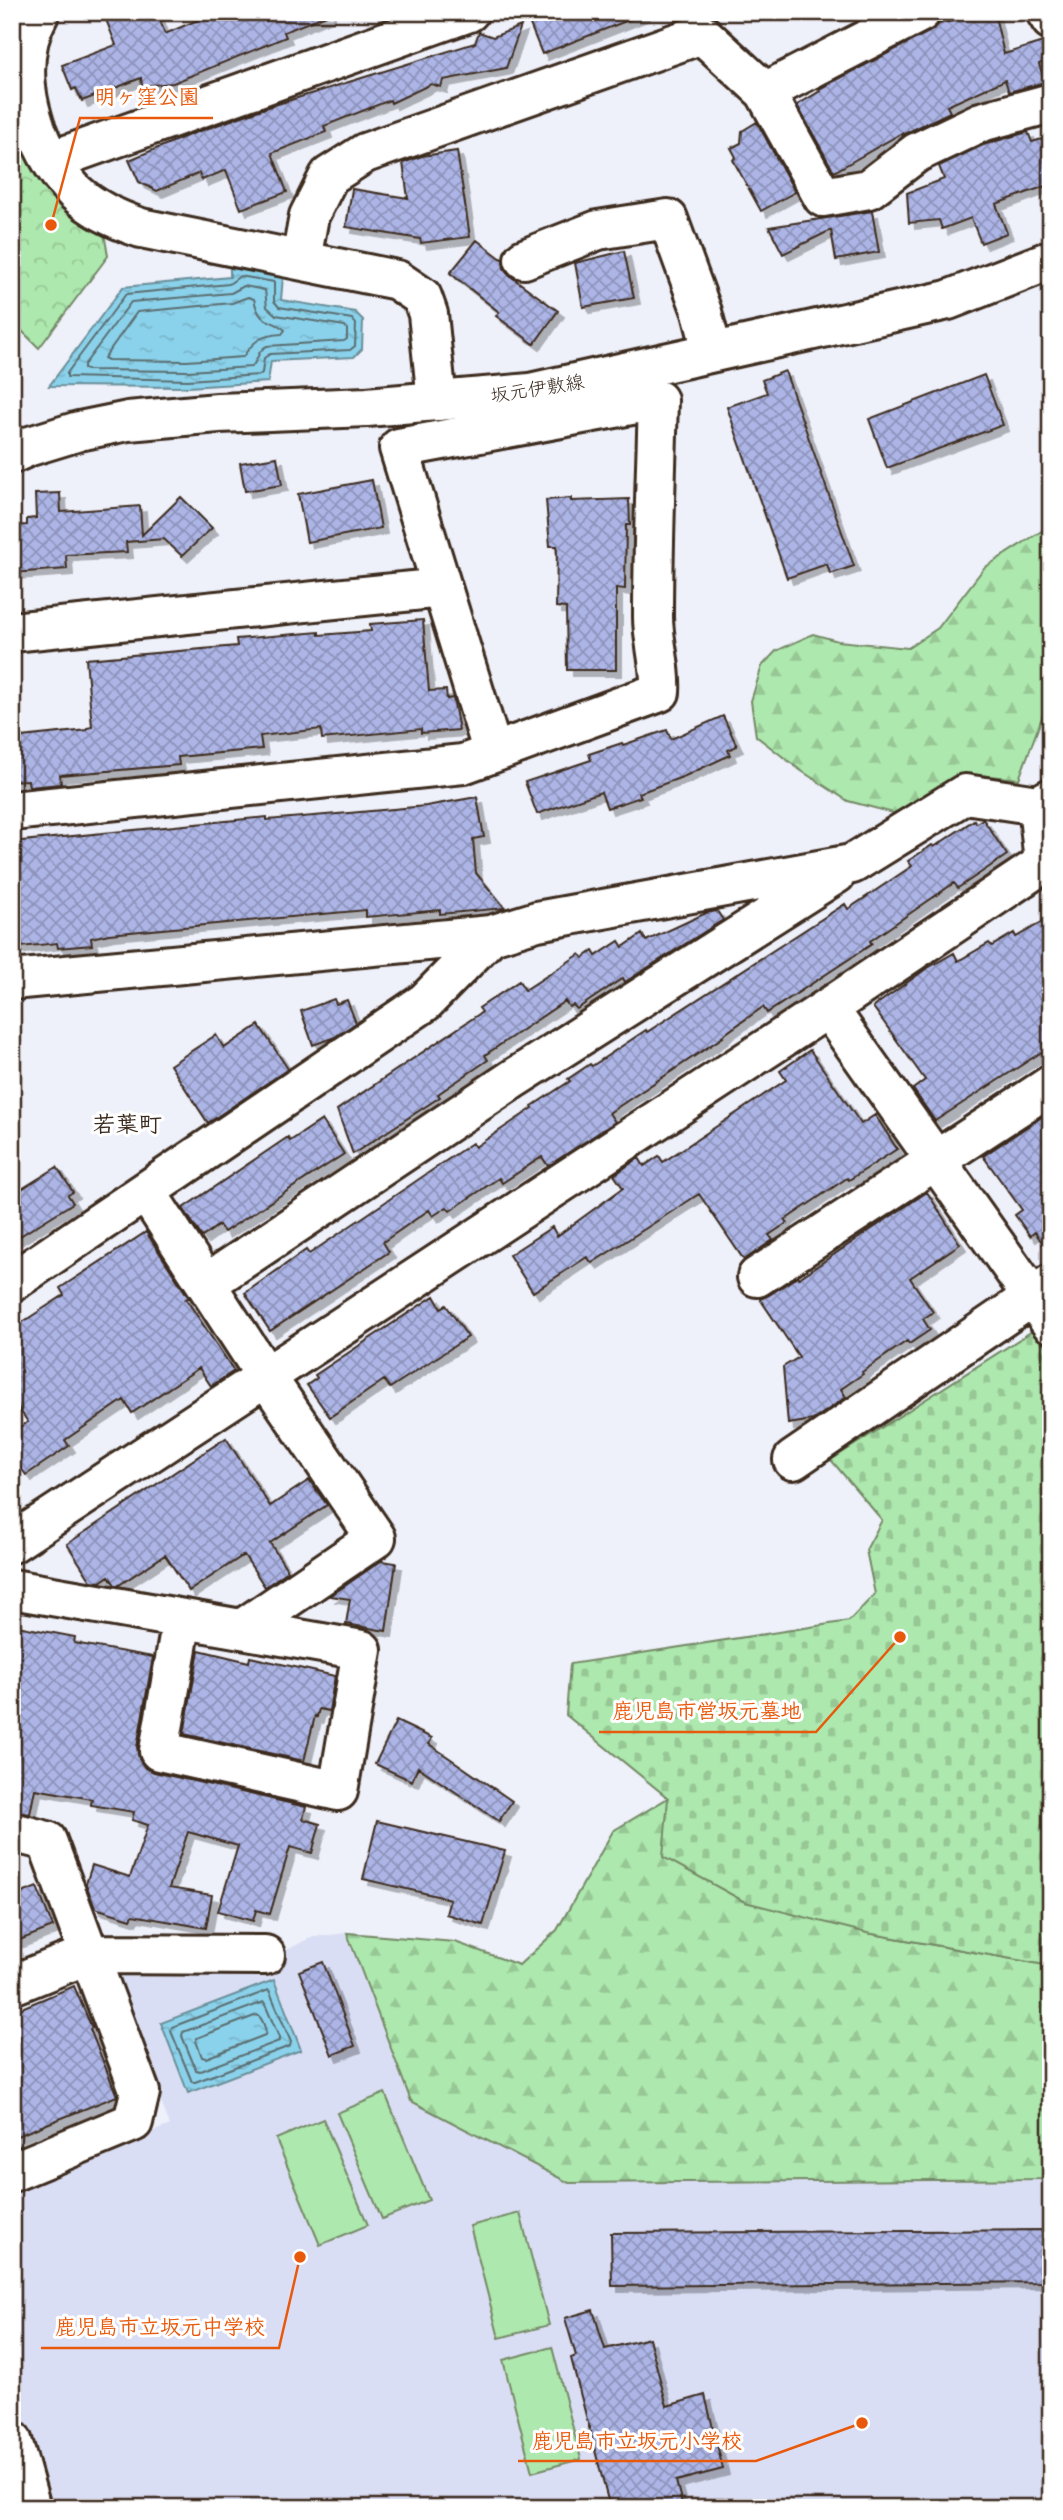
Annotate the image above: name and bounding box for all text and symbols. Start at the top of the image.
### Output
callout: 明ヶ窪公園 [80,76,213,118]
text: 明ヶ窪公園 [95,83,200,111]
street label: 坂元伊敷線 [488,369,586,408]
district label: 若葉町 [93,1109,162,1139]
callout: 鹿児島市営坂元墓地 [599,1690,816,1732]
text: 鹿児島市営坂元墓地 [613,1697,802,1725]
callout: 鹿児島市立坂元中学校 [41,2306,279,2348]
text: 鹿児島市立坂元中学校 [55,2313,265,2341]
callout: 鹿児島市立坂元小学校 [518,2419,756,2461]
text: 鹿児島市立坂元小学校 [532,2427,742,2455]

